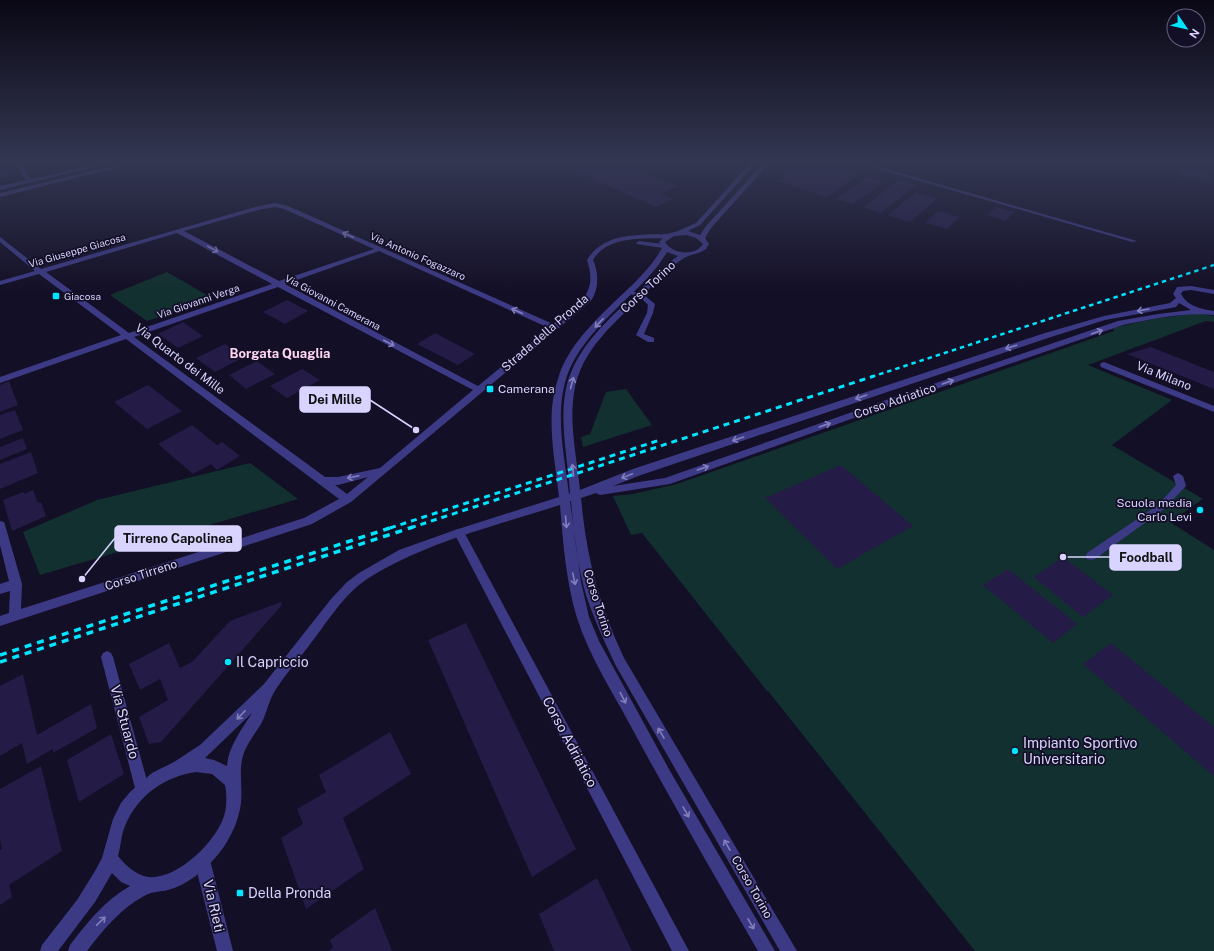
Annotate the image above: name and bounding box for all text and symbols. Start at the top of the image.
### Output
north arrow [1166,8,1206,48]
text: N [1187,27,1202,41]
street label: Via Giuseppe Giacosa [27,230,127,270]
street label: Via Antonio Fogazzaro [368,230,468,283]
one-way arrow [342,231,354,238]
one-way arrow [207,246,219,254]
street label: Corso Torino [618,258,678,316]
street label: Via Giovanni Camerana [283,272,383,332]
street label: Via Giovanni Verga [155,281,241,321]
place label: Giacosa [64,290,101,302]
marker: Giacosa [51,291,61,301]
street label: Strada della Pronda [499,291,591,375]
one-way arrow [1137,306,1150,314]
one-way arrow [512,307,524,314]
one-way arrow [595,318,604,328]
street label: Via Quarto dei Mille [132,321,228,397]
one-way arrow [1090,327,1102,335]
one-way arrow [383,340,395,347]
one-way arrow [1005,344,1018,351]
district label: Borgata Quaglia [230,346,330,361]
street label: Via Milano [1134,359,1194,393]
one-way arrow [569,377,576,390]
one-way arrow [941,378,954,385]
street label: Corso Adriatico [852,380,938,422]
place label: Camerana [498,382,555,396]
marker: Camerana [485,384,495,394]
callout: Dei Mille [300,387,370,412]
text: Dei Mille [308,392,362,407]
one-way arrow [856,393,868,401]
one-way arrow [819,420,831,428]
one-way arrow [733,435,745,443]
one-way arrow [569,464,577,477]
one-way arrow [696,464,708,472]
one-way arrow [621,473,633,481]
one-way arrow [347,474,360,482]
place label: Scuola media Carlo Levi [1117,496,1192,524]
marker: Scuola media Carlo Levi [1195,505,1205,515]
one-way arrow [563,515,570,528]
callout: Tirreno Capolinea [115,526,241,551]
text: Tirreno Capolinea [123,531,233,546]
callout: Foodball [1110,545,1181,570]
text: Foodball [1119,550,1173,565]
street label: Corso Tirreno [103,557,179,593]
street label: Corso Torino [581,568,616,639]
one-way arrow [570,572,578,585]
place label: Il Capriccio [236,654,309,670]
marker: Il Capriccio [223,657,233,667]
street label: Via Stuardo [107,683,143,761]
one-way arrow [619,692,627,704]
street label: Corso Adriatico [539,694,601,790]
one-way arrow [236,710,246,720]
one-way arrow [657,727,665,739]
place label: Impianto Sportivo Universitario [1023,735,1138,767]
marker: Impianto Sportivo Universitario [1010,746,1020,756]
one-way arrow [682,806,690,818]
one-way arrow [723,839,731,851]
street label: Corso Torino [728,853,776,921]
street label: Via Rieti [200,878,228,934]
place label: Della Pronda [248,885,331,901]
marker: Della Pronda [235,888,245,898]
one-way arrow [96,917,106,926]
one-way arrow [748,918,756,930]

